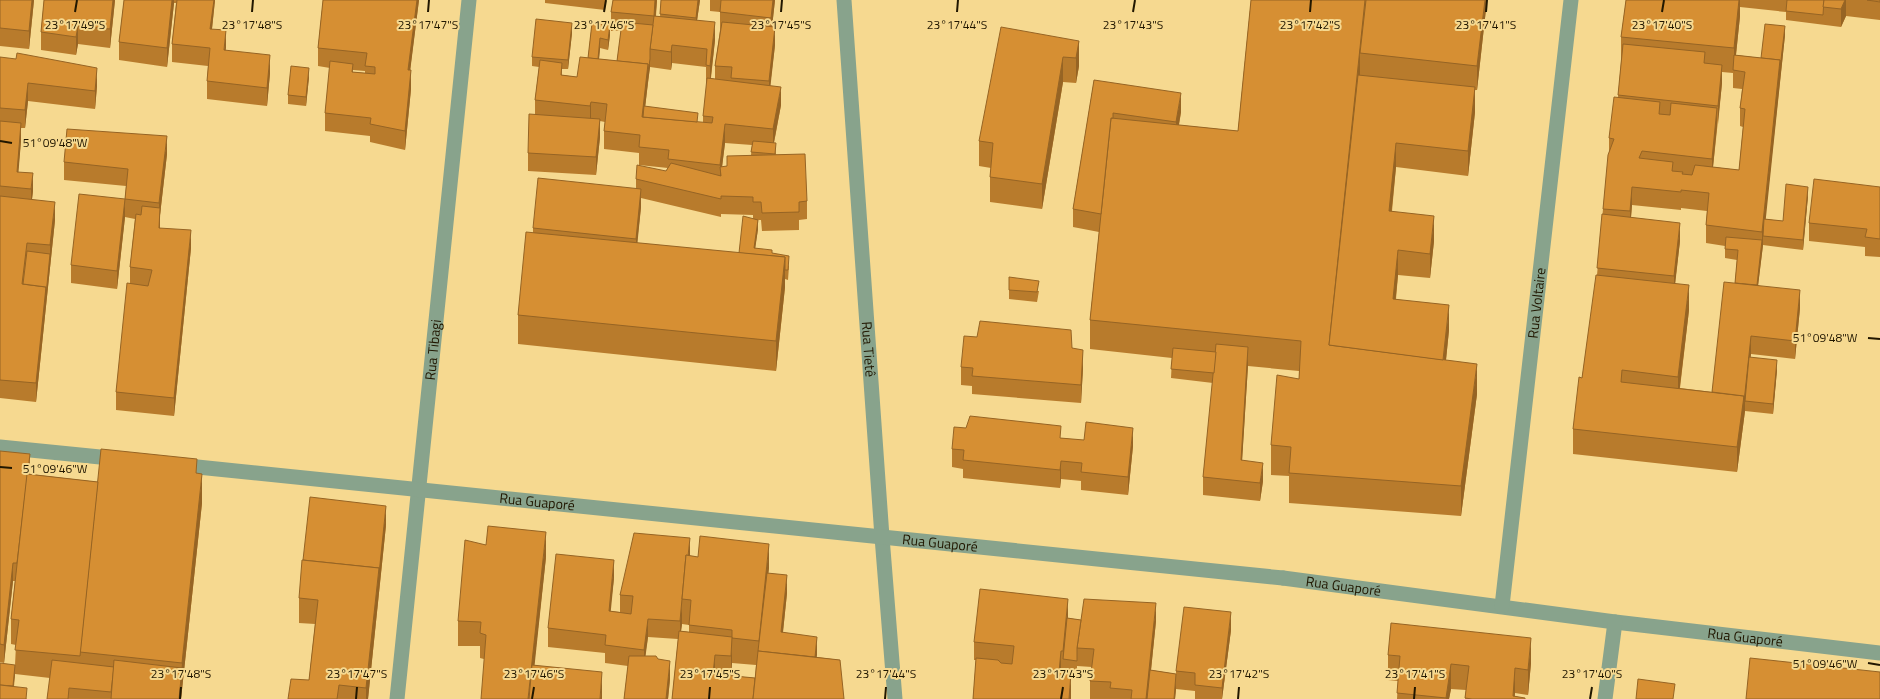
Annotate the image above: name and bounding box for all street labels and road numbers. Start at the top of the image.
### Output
street label: Rua Voltaire [1522,266,1550,340]
street label: Rua Tibagi [419,318,446,381]
street label: Rua Tietê [857,321,882,378]
street label: Rua Guaporé [498,487,576,516]
street label: Rua Guaporé [901,528,979,557]
street label: Rua Guaporé [1305,570,1382,601]
street label: Rua Guaporé [1706,622,1784,652]

